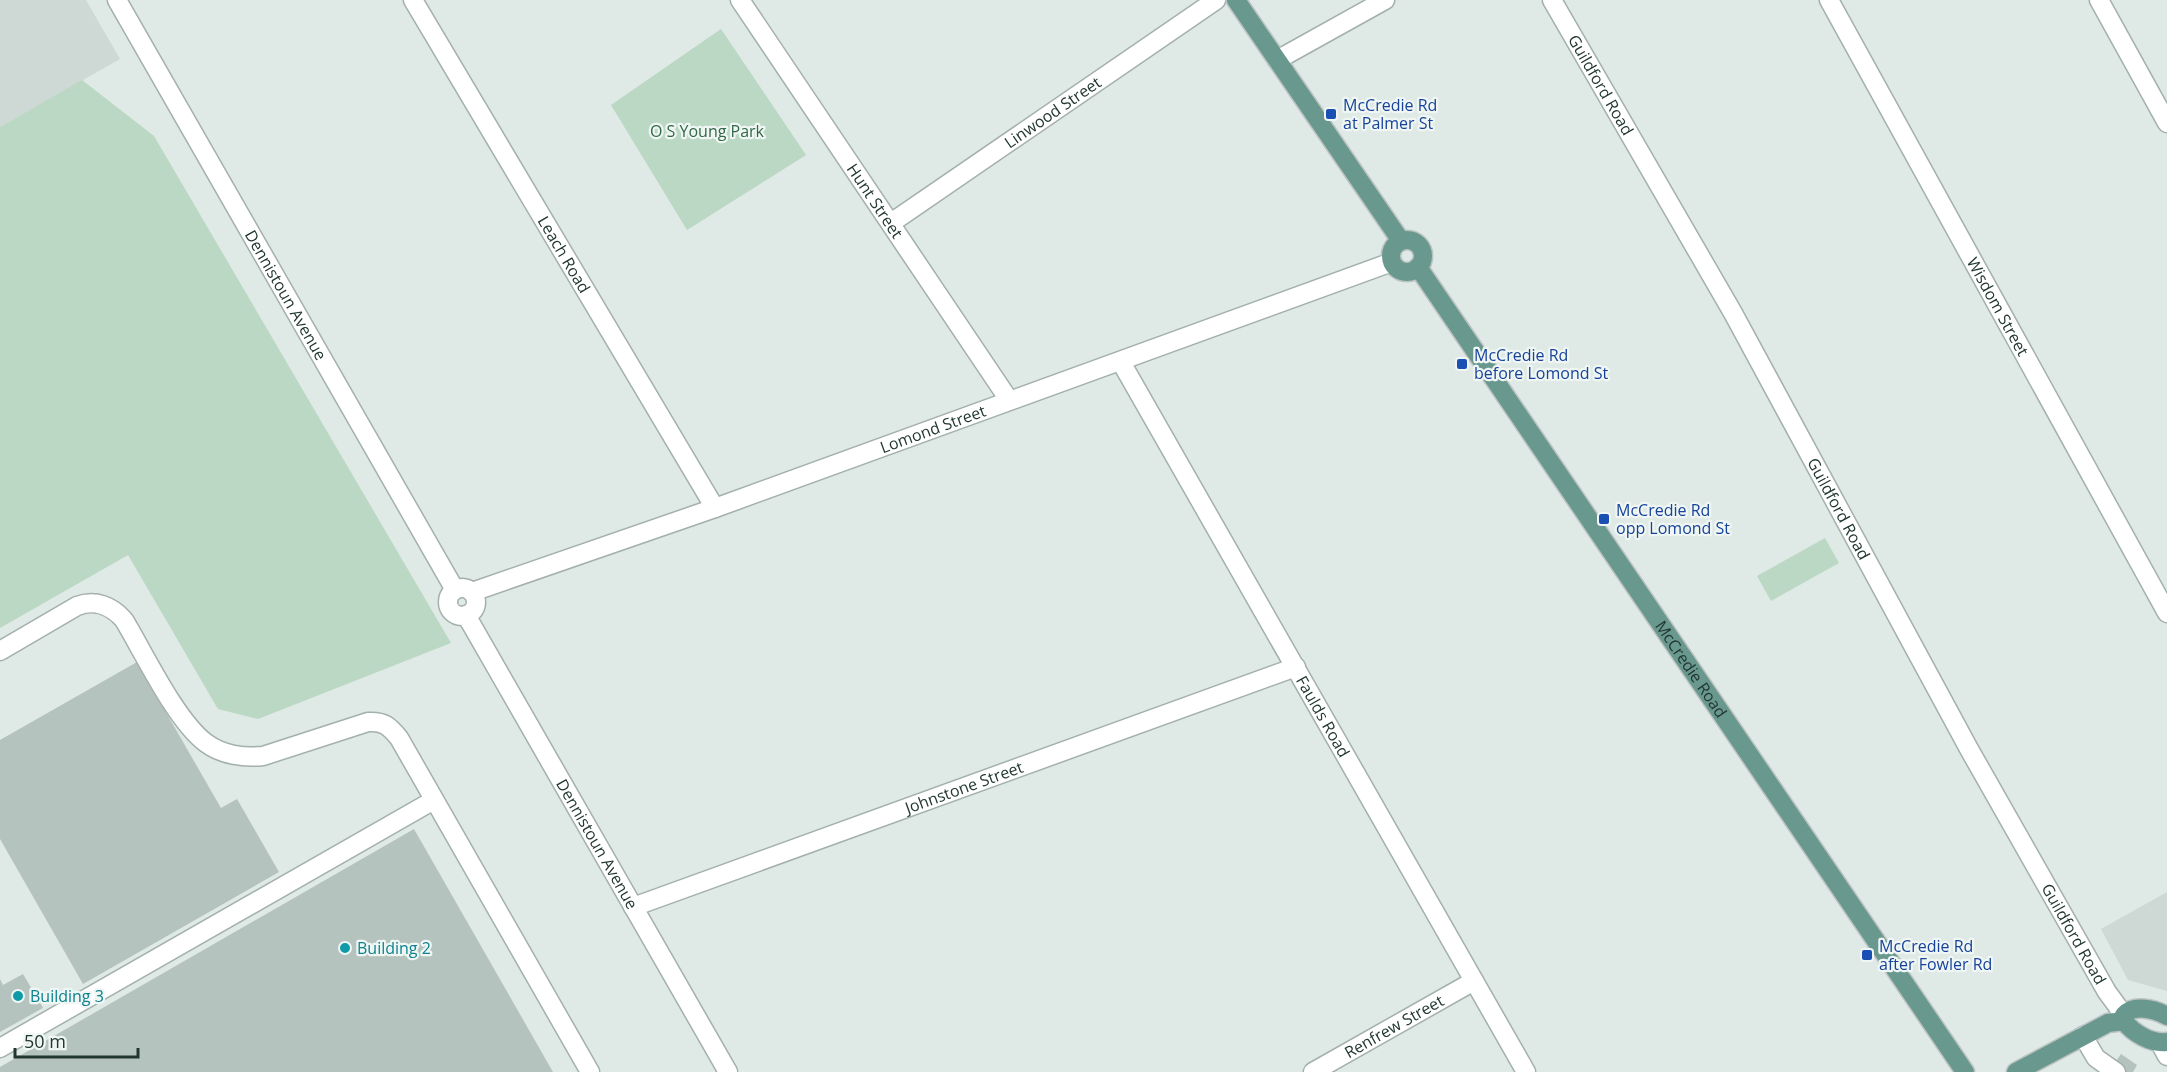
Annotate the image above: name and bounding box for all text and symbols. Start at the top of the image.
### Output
street label: Guildford Road [1563,30,1639,139]
street label: Linwood Street [1000,71,1105,153]
place label: McCredie Rd at Palmer St [1343,94,1437,134]
marker: McCredie Rd at Palmer St [1324,107,1338,121]
park label: O S Young Park [650,120,765,142]
street label: Hunt Street [842,159,908,243]
street label: Leach Road [533,212,596,297]
street label: Dennistoun Avenue [240,226,332,364]
street label: Wisdom Street [1962,253,2034,360]
place label: McCredie Rd before Lomond St [1474,344,1608,384]
marker: McCredie Rd before Lomond St [1455,357,1469,371]
street label: Lomond Street [877,399,989,458]
street label: Guildford Road [1802,454,1875,564]
place label: McCredie Rd opp Lomond St [1616,499,1730,539]
marker: McCredie Rd opp Lomond St [1597,512,1611,526]
street label: McCredie Road [1650,616,1732,722]
street label: Faulds Road [1291,672,1355,761]
street label: Johnstone Street [900,756,1026,819]
street label: Dennistoun Avenue [551,775,643,913]
street label: Guildford Road [2037,879,2111,989]
place label: McCredie Rd after Fowler Rd [1879,935,1992,975]
place label: Building 2 [357,937,431,959]
marker: Building 2 [338,941,352,955]
marker: McCredie Rd after Fowler Rd [1860,948,1874,962]
place label: Building 3 [30,985,104,1007]
marker: Building 3 [11,989,25,1003]
street label: Renfrew Street [1340,989,1448,1063]
scale bar [15,1021,138,1059]
text: 50 m [24,1029,66,1053]

